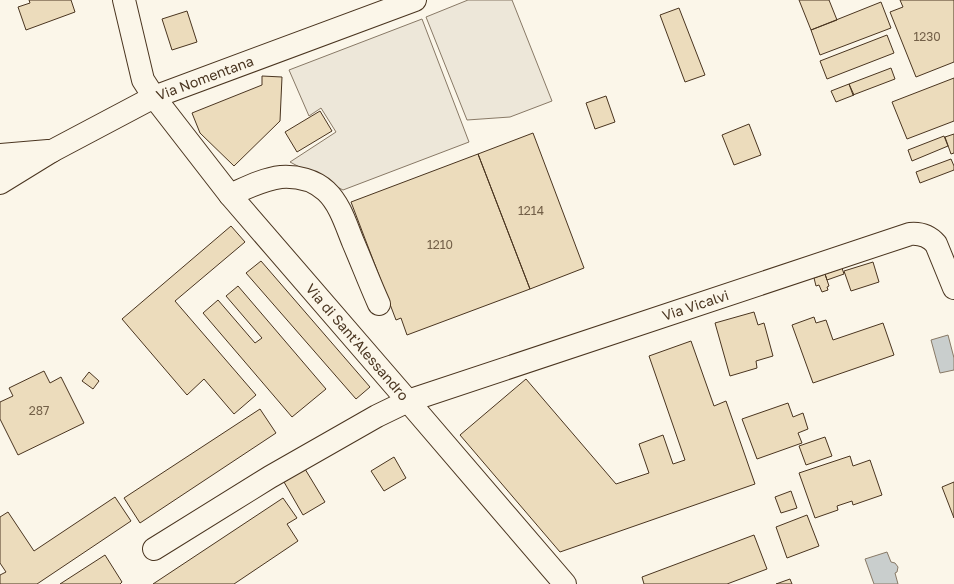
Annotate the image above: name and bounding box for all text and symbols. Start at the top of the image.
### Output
house number: 1230 [913,29,941,44]
street label: Via Nomentana [154,52,256,104]
house number: 1214 [518,203,544,218]
house number: 1210 [427,237,453,252]
street label: Via di Sant'Alessandro [302,280,413,404]
street label: Via Vicalvi [660,286,731,324]
house number: 287 [29,403,49,418]

